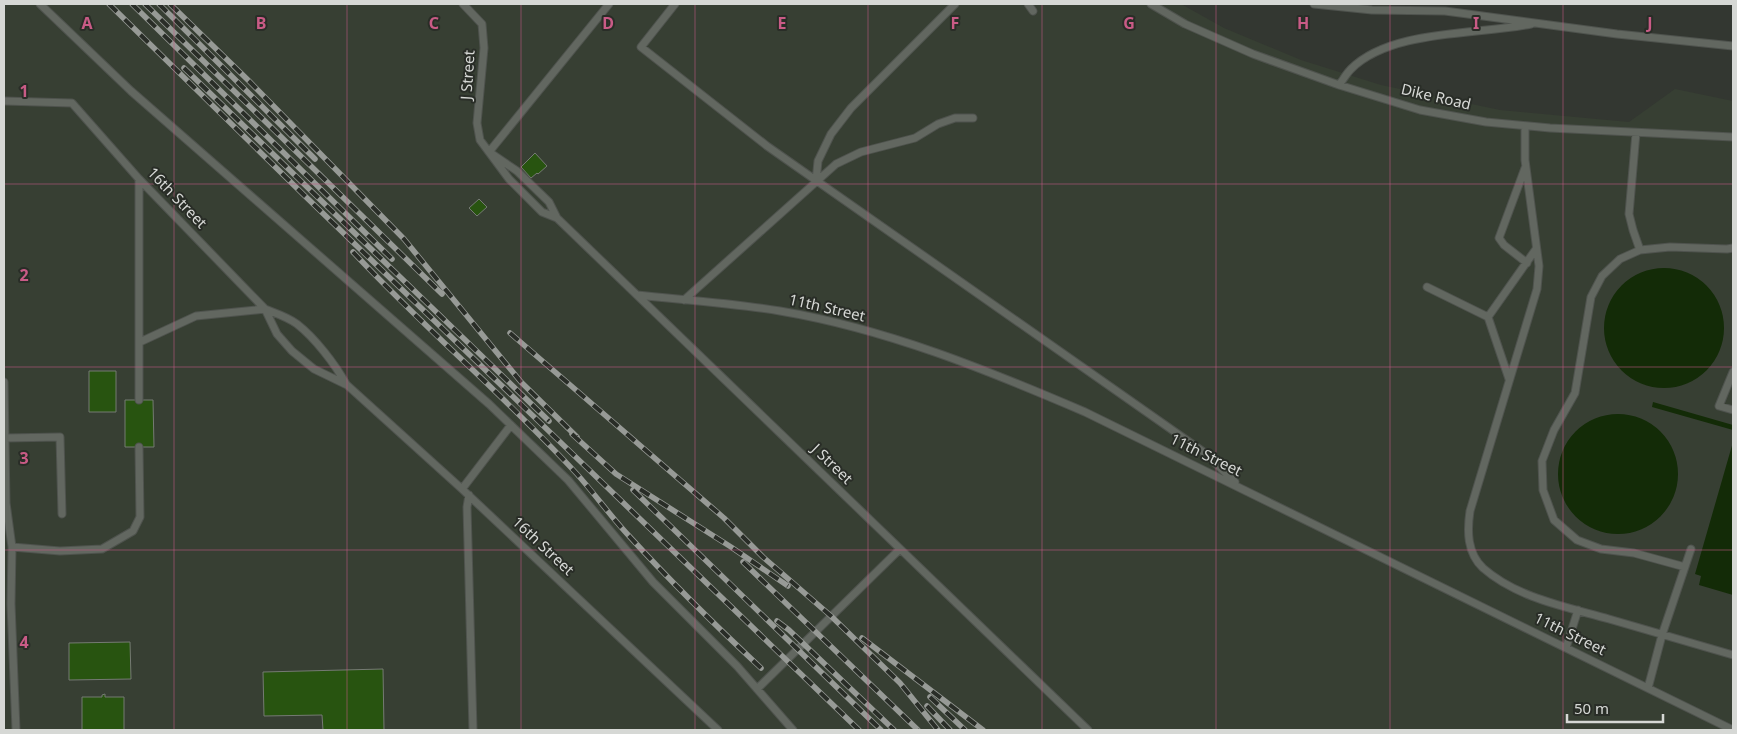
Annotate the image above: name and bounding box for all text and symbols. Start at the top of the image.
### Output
text: A [81,12,93,34]
text: B [256,12,266,34]
text: C [429,12,439,34]
text: D [602,12,614,34]
text: E [778,12,787,34]
text: F [951,12,959,34]
text: G [1123,12,1135,34]
text: H [1297,12,1309,34]
text: I [1473,12,1479,34]
text: J [1645,12,1653,34]
street label: J Street [455,49,479,103]
street label: Dike Road [1399,78,1473,114]
text: 1 [19,80,29,102]
street label: 16th Street [144,162,212,233]
text: 2 [19,264,29,286]
street label: 11th Street [787,289,868,326]
street label: 11th Street [1167,428,1246,480]
street label: J Street [806,437,858,488]
text: 3 [19,447,29,469]
street label: 16th Street [508,511,579,579]
street label: 11th Street [1531,607,1610,659]
text: 4 [19,631,29,653]
scale bar [1567,692,1663,724]
text: 50 m [1574,698,1609,718]

